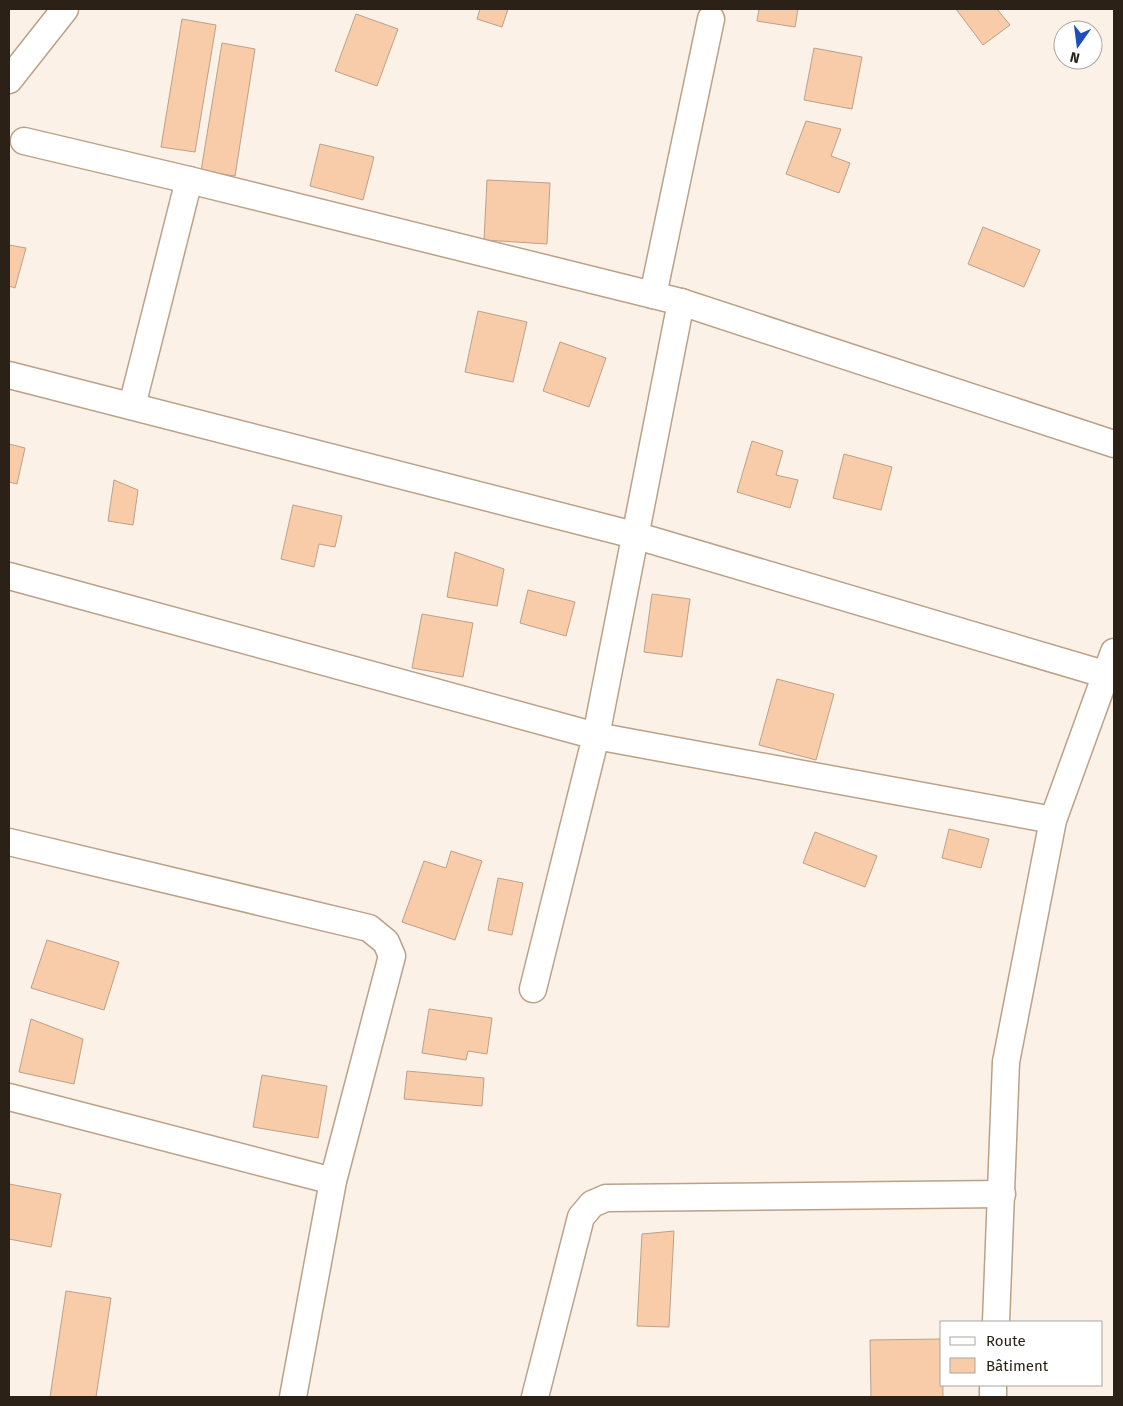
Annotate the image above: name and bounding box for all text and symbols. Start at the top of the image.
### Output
north arrow [1053,20,1103,70]
text: N [1068,48,1082,67]
legend [940,1321,1103,1386]
text: Route [986,1332,1026,1350]
text: Bâtiment [986,1357,1049,1375]

